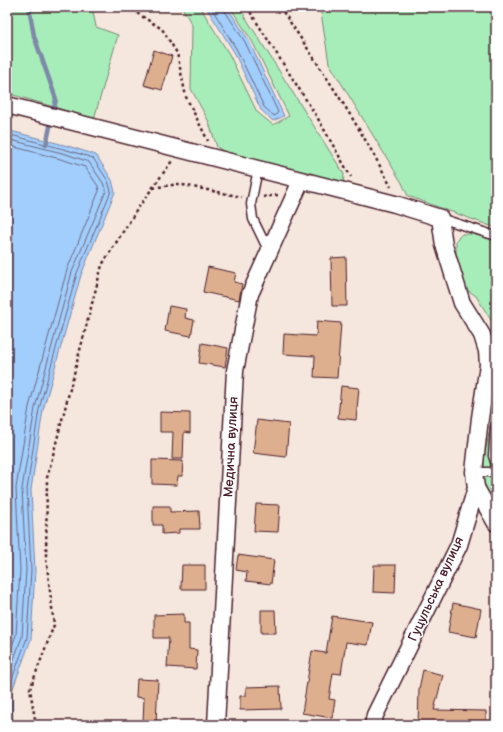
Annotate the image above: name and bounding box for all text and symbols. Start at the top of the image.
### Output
street label: Медична вулиця [220,396,242,498]
street label: Гуцульська вулиця [405,534,467,644]

